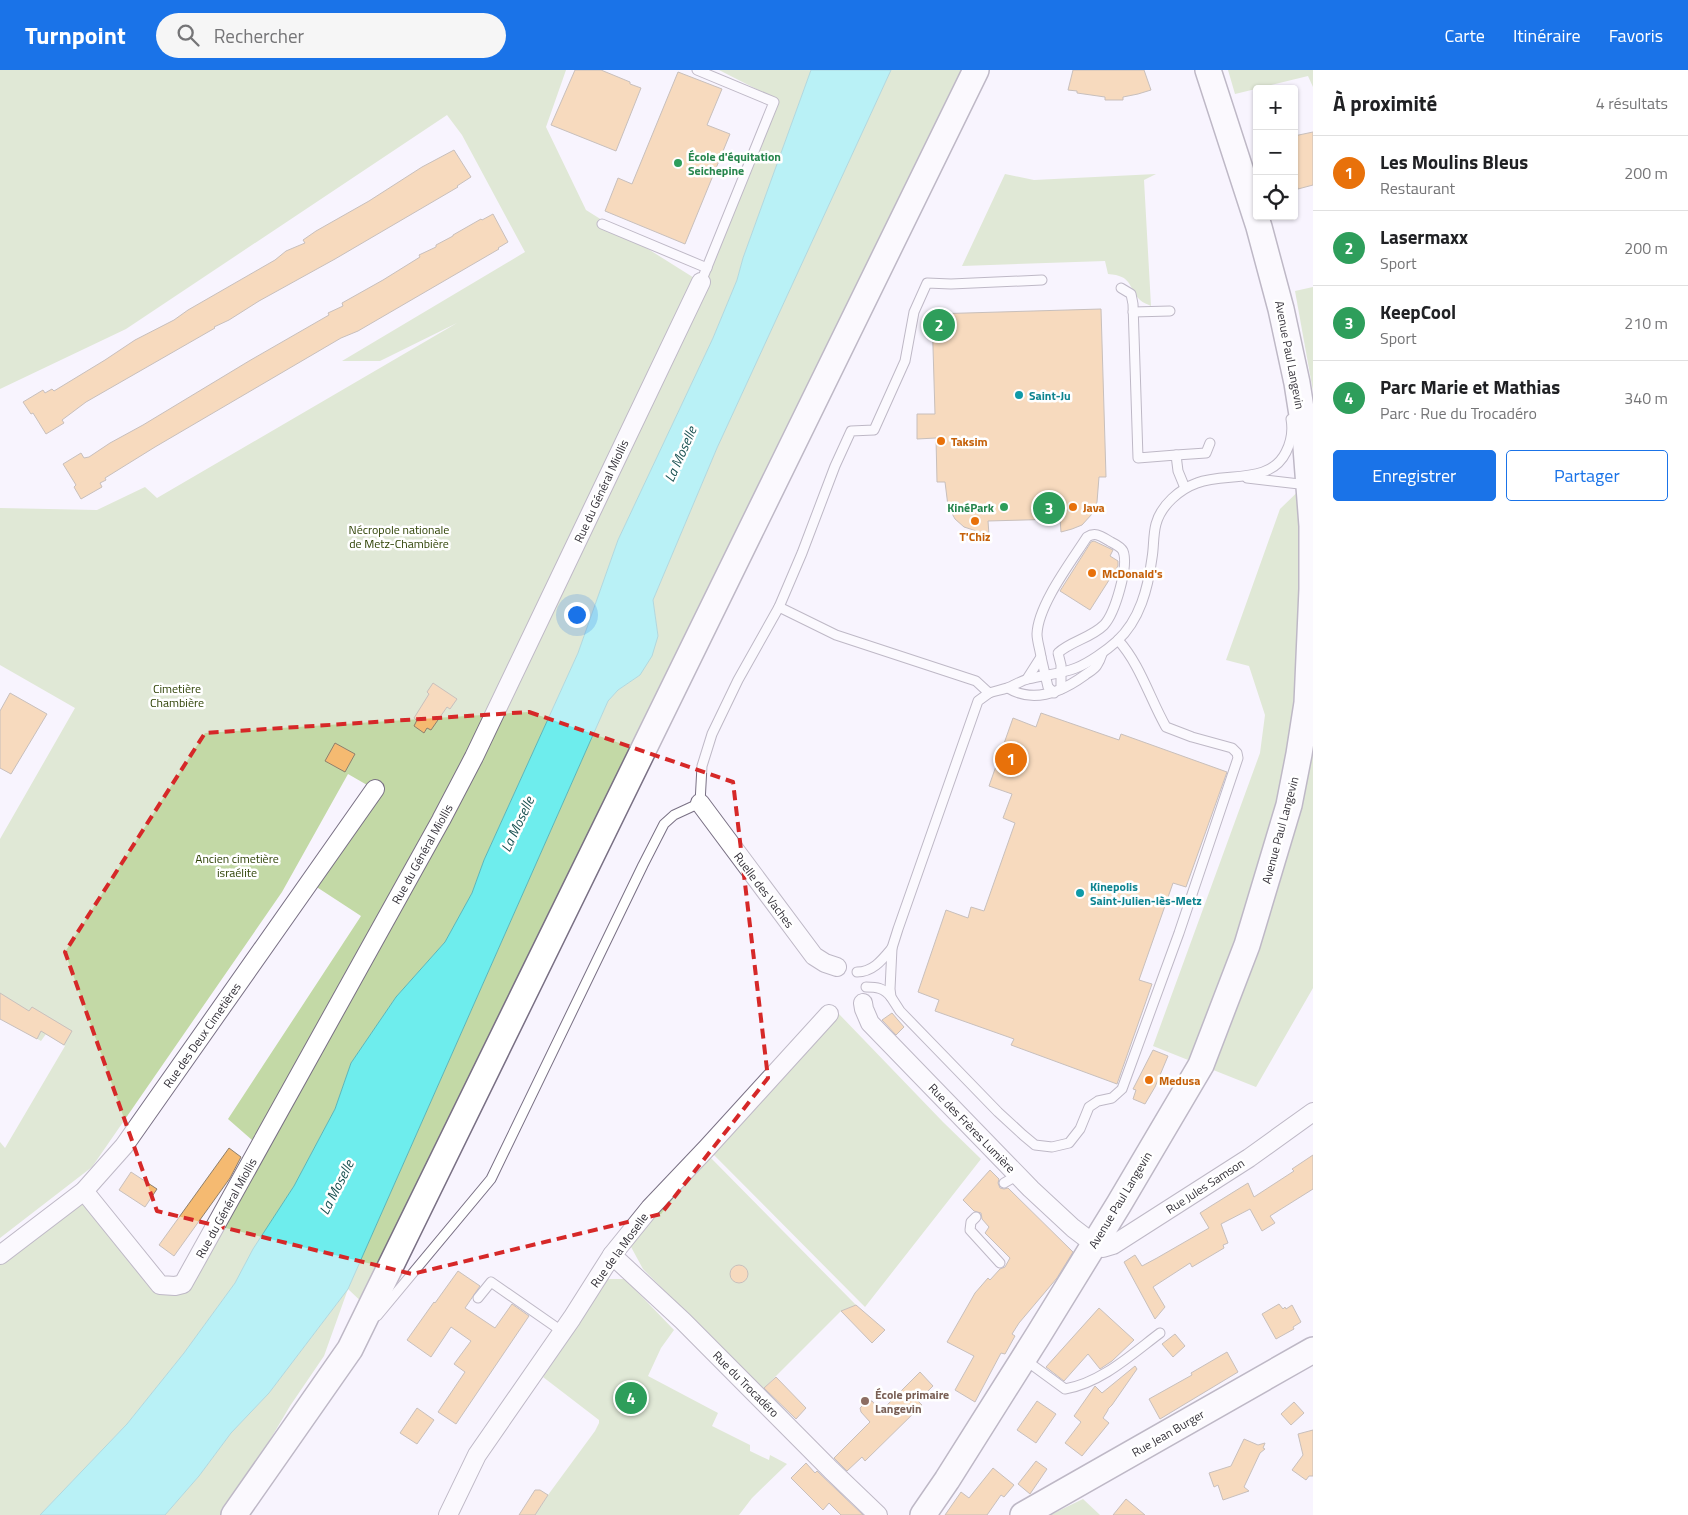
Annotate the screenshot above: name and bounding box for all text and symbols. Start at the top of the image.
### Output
search box [156,13,506,58]
text: Turnpoint [25,17,126,53]
icon: search [174,21,202,49]
text: Rechercher [214,21,304,50]
text: Carte [1444,22,1485,49]
text: Itinéraire [1513,22,1581,49]
text: Favoris [1609,22,1663,49]
map controls [1253,85,1298,220]
button: + [1253,85,1298,130]
text: À proximité [1333,87,1437,119]
text: 4 résultats [1596,91,1668,115]
button: − [1253,130,1298,175]
place label: École d'équitation Seichepine [688,147,781,180]
text: Les Moulins Bleus [1380,147,1528,176]
marker: École d'équitation Seichepine [672,157,684,169]
text: 1 [1345,161,1353,185]
text: 200 m [1624,161,1668,185]
button: locate [1253,175,1298,220]
text: Restaurant [1380,176,1455,200]
text: Lasermaxx [1380,222,1468,251]
text: 2 [1345,236,1353,260]
text: 200 m [1624,236,1668,260]
text: Sport [1380,251,1417,275]
text: KeepCool [1380,297,1456,326]
street label: Avenue Paul Langevin [1270,299,1310,411]
pin: 2 [923,306,955,344]
text: 3 [1345,311,1353,335]
text: 210 m [1624,311,1668,335]
text: Sport [1380,326,1417,350]
text: Parc Marie et Mathias [1380,372,1560,401]
place label: Saint-Ju [1029,386,1071,405]
text: 4 [1345,386,1353,410]
text: 340 m [1624,386,1668,410]
marker: Saint-Ju [1013,389,1025,401]
text: Parc · Rue du Trocadéro [1380,401,1537,425]
water label: La Moselle [658,421,702,485]
place label: Taksim [951,432,988,451]
marker: Taksim [935,435,947,447]
street label: Rue du Général Miollis [569,436,633,546]
button: Enregistrer [1333,450,1496,501]
button: Partager [1506,450,1668,501]
pin: 3 [1033,489,1065,527]
place label: KinéPark [947,498,995,517]
place label: Java [1083,498,1105,517]
marker: KinéPark [998,501,1010,513]
marker: Java [1067,501,1079,513]
marker: T'Chiz [969,515,981,527]
park label: Nécropole nationale de Metz-Chambière [349,520,449,553]
place label: T'Chiz [960,527,990,546]
place label: McDonald's [1102,564,1163,583]
marker: McDonald's [1086,567,1098,579]
your location [564,602,590,628]
park label: Cimetière Chambière [150,679,204,712]
pin: 1 [995,740,1027,778]
street label: Avenue Paul Langevin [1257,774,1303,886]
water label: La Moselle [495,792,540,855]
street label: Rue du Général Miollis [387,800,458,908]
street label: Ruelle des Vaches [729,848,799,932]
park label: Ancien cimetière israélite [195,849,279,882]
place label: Kinepolis Saint-Julien-lès-Metz [1090,877,1202,910]
marker: Kinepolis Saint-Julien-lès-Metz [1074,887,1086,899]
street label: Rue des Deux Cimetières [158,978,246,1092]
place label: Medusa [1159,1071,1200,1090]
marker: Medusa [1143,1074,1155,1086]
street label: Rue des Frères Lumière [924,1079,1020,1177]
street label: Avenue Paul Langevin [1083,1148,1157,1252]
street label: Rue Jules Samson [1162,1153,1248,1219]
street label: Rue du Général Miollis [191,1154,262,1262]
water label: La Moselle [313,1155,359,1218]
street label: Rue de la Moselle [585,1209,653,1291]
street label: Rue du Trocadéro [708,1346,784,1422]
pin: 4 [615,1379,647,1417]
place label: École primaire Langevin [875,1385,949,1418]
marker: École primaire Langevin [859,1395,871,1407]
street label: Rue Jean Burger [1128,1404,1208,1462]

